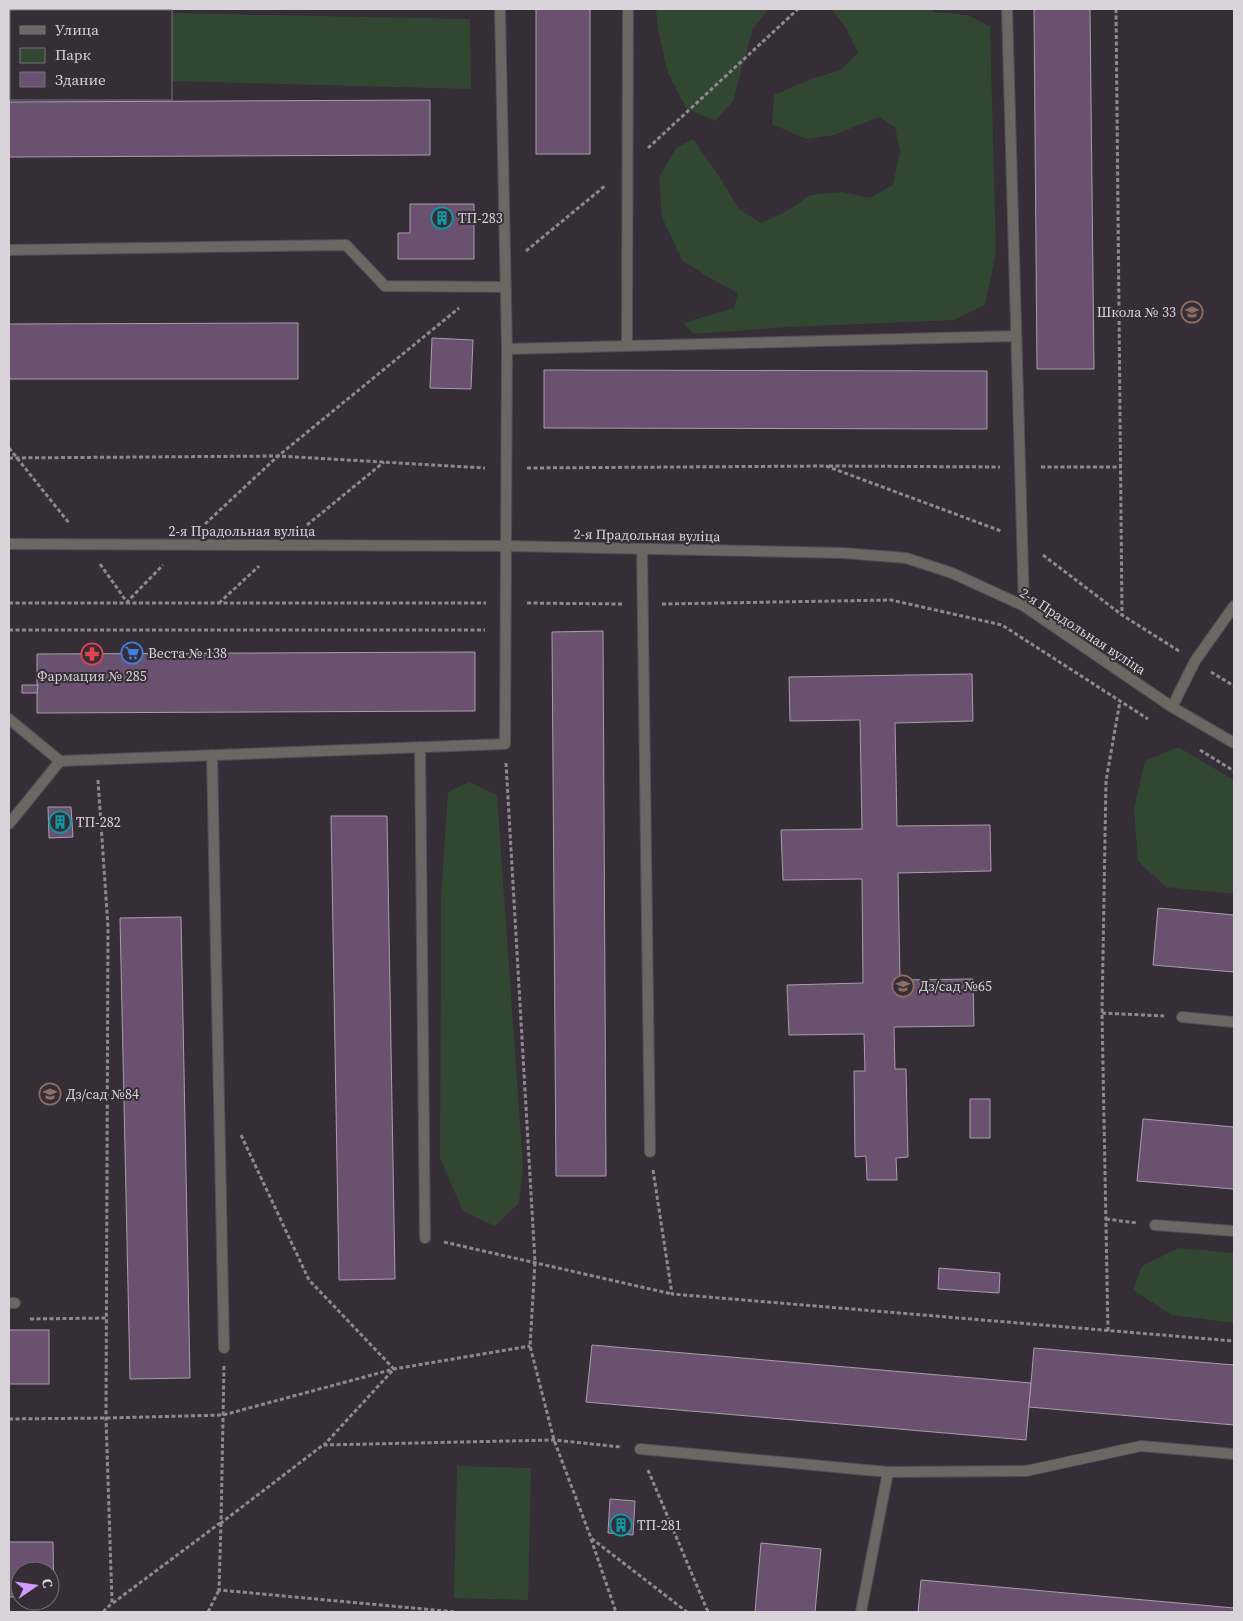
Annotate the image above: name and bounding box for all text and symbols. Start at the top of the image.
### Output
legend [10,10,172,100]
text: Улица [55,19,99,40]
text: Парк [55,44,91,65]
text: Здание [55,69,106,90]
building icon: ТП-283 [430,206,454,230]
place label: ТП-283 [458,208,503,228]
school or university icon: Школа № 33 [1180,300,1204,324]
place label: Школа № 33 [1097,302,1176,322]
street label: 2-я Прадольная вуліца [169,521,316,541]
street label: 2-я Прадольная вуліца [573,524,721,546]
street label: 2-я Прадольная вуліца [1016,583,1151,680]
supermarket icon: Веста № 138 [120,641,144,665]
pharmacy icon: Фармация № 285 [80,642,104,666]
place label: Веста № 138 [148,643,227,663]
place label: Фармация № 285 [37,666,147,686]
building icon: ТП-282 [48,810,72,834]
place label: ТП-282 [76,812,121,832]
school or university icon: Дз/сад №65 [891,974,915,998]
place label: Дз/сад №65 [919,976,992,996]
school or university icon: Дз/сад №84 [38,1082,62,1106]
place label: Дз/сад №84 [66,1084,139,1104]
building icon: ТП-281 [609,1513,633,1537]
place label: ТП-281 [637,1515,682,1535]
north arrow [10,1561,60,1611]
text: С [37,1577,58,1590]

